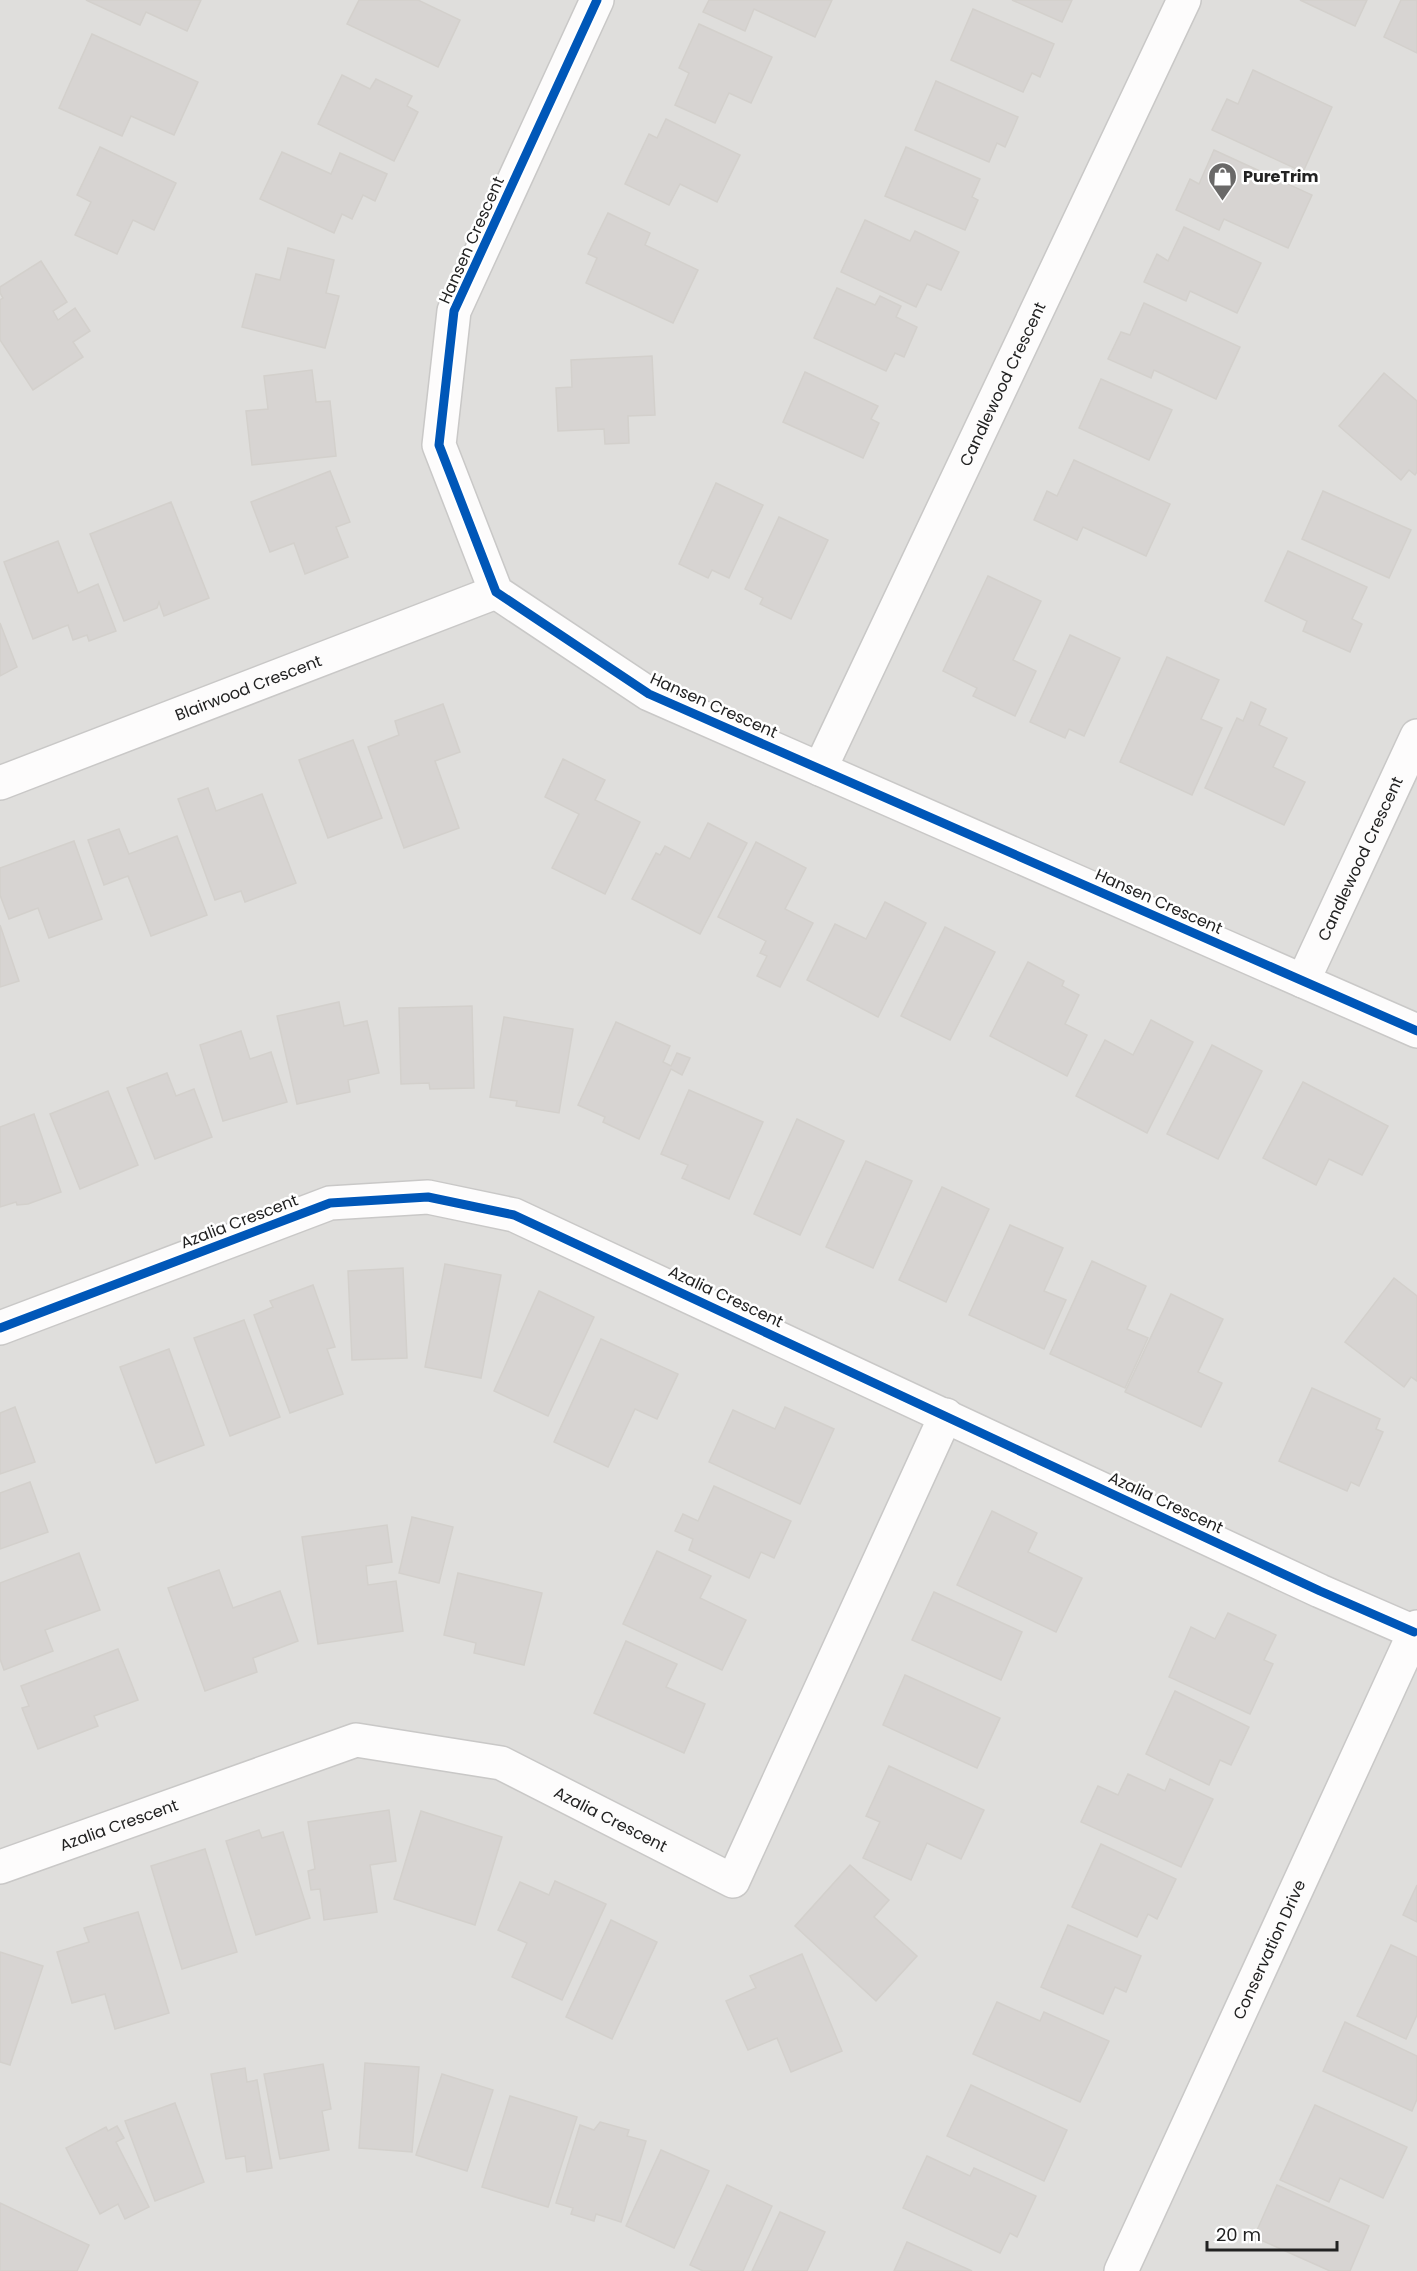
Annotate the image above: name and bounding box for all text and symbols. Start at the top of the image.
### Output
shop icon: PureTrim [1206,160,1238,202]
place label: PureTrim [1243,165,1318,188]
street label: Hansen Crescent [433,173,510,308]
street label: Candlewood Crescent [954,298,1052,470]
street label: Blairwood Crescent [172,649,325,727]
street label: Hansen Crescent [646,667,781,744]
street label: Candlewood Crescent [1312,773,1409,945]
street label: Hansen Crescent [1091,863,1226,940]
street label: Azalia Crescent [177,1188,301,1254]
street label: Azalia Crescent [665,1260,787,1333]
street label: Azalia Crescent [1105,1466,1227,1539]
street label: Azalia Crescent [550,1781,671,1858]
street label: Azalia Crescent [56,1793,181,1857]
street label: Conservation Drive [1227,1876,1311,2023]
scale bar [1207,2214,1338,2252]
text: 20 m [1216,2222,1261,2247]

